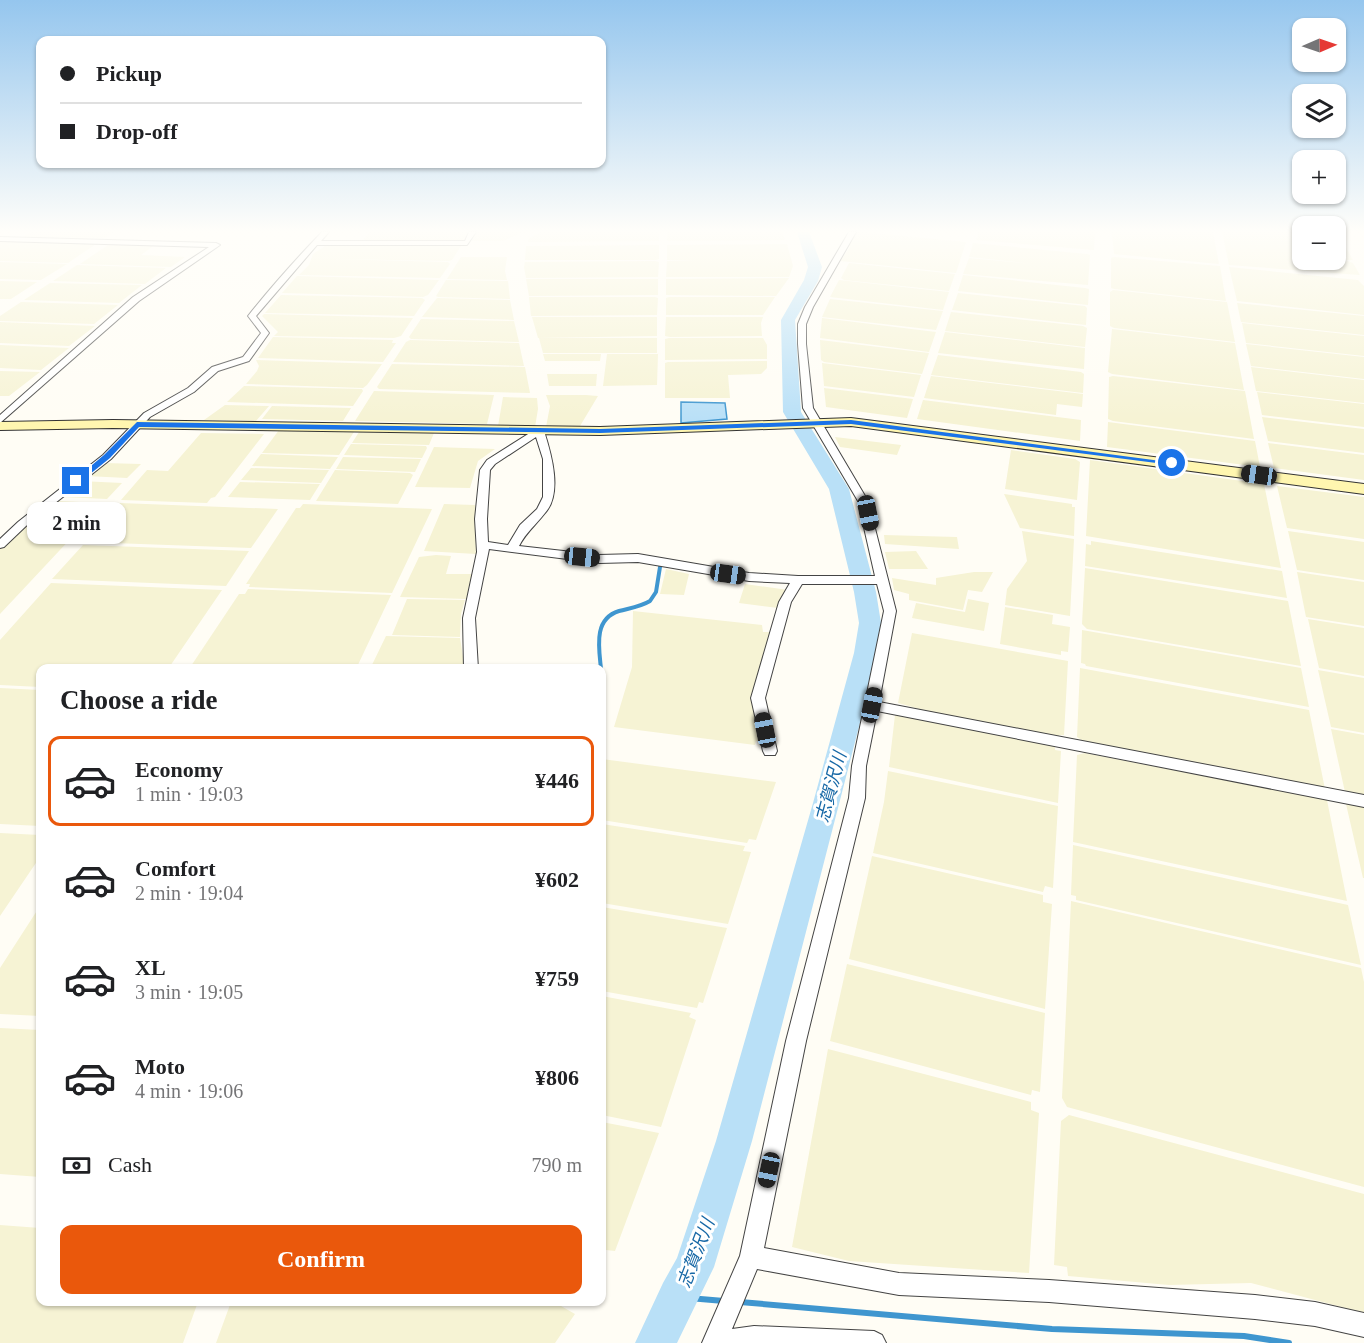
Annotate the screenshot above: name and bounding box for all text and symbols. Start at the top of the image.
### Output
north arrow [1292,18,1346,72]
map controls [1292,18,1346,270]
text: Pickup [96,61,162,86]
button: layers [1292,84,1346,138]
text: Drop-off [96,119,177,144]
button: + [1292,150,1346,204]
button: − [1292,216,1346,270]
route start [1158,449,1185,476]
car [1240,464,1278,486]
route end [62,467,89,494]
car [856,494,880,532]
callout: 2 min [26,502,125,544]
text: 2 min [52,512,101,534]
car [563,546,601,568]
car [709,563,747,585]
text: Choose a ride [60,685,218,715]
car [860,686,884,724]
car [753,711,777,749]
water label: 志賀沢川 [812,748,850,824]
icon: car [63,754,117,808]
text: Economy [135,757,223,782]
text: ¥446 [535,768,579,793]
text: 1 min · 19:03 [135,783,243,805]
icon: car [63,853,117,907]
text: Comfort [135,856,216,881]
text: ¥602 [535,867,579,892]
text: 2 min · 19:04 [135,882,243,904]
icon: car [63,952,117,1006]
text: XL [135,955,166,980]
text: ¥759 [535,966,579,991]
text: 3 min · 19:05 [135,981,243,1003]
icon: car [63,1051,117,1105]
text: Moto [135,1054,185,1079]
text: ¥806 [535,1065,579,1090]
text: 4 min · 19:06 [135,1080,243,1102]
icon: cash [60,1149,93,1182]
car [756,1151,782,1189]
text: Cash [108,1152,152,1177]
text: 790 m [531,1154,582,1176]
water label: 志賀沢川 [674,1214,719,1290]
button: Confirm [60,1225,582,1294]

